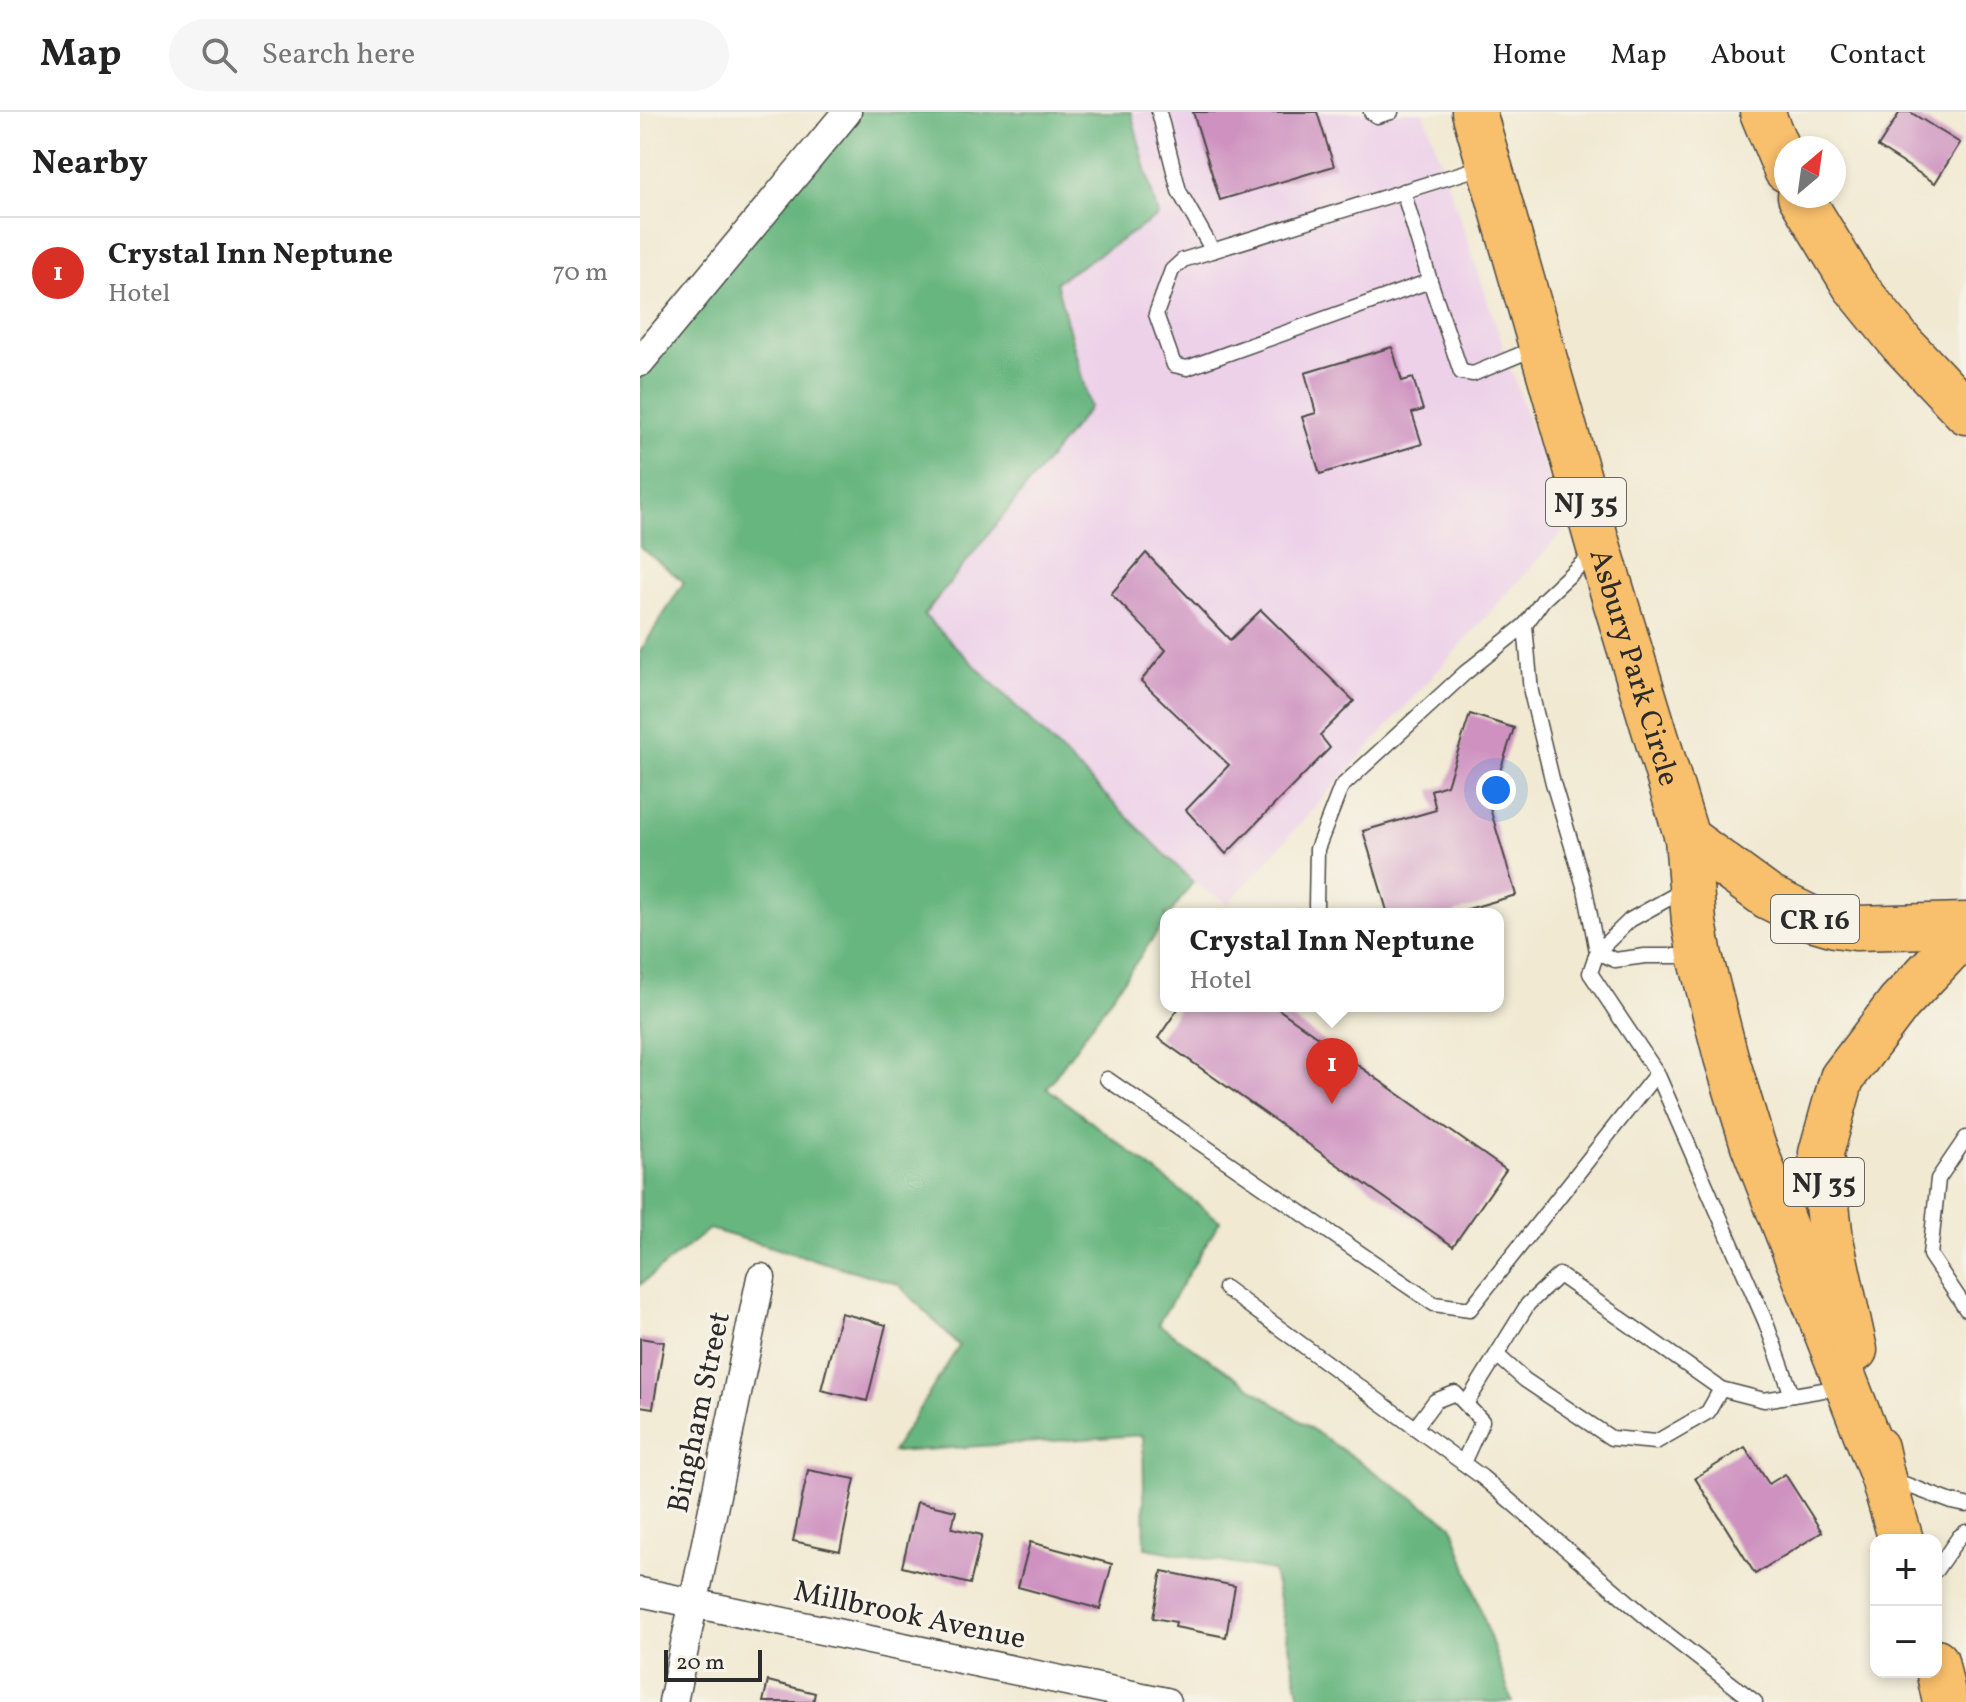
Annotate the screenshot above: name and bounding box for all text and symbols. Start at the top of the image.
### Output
search box [169,19,729,91]
text: Map [40,29,121,82]
icon: search [197,33,241,77]
text: Search here [261,34,415,76]
text: Home [1492,36,1566,75]
text: Map [1610,36,1666,75]
text: About [1710,36,1786,75]
text: Contact [1830,36,1926,75]
north arrow [1774,136,1846,208]
text: Nearby [32,141,148,188]
text: Crystal Inn Neptune [108,234,393,276]
text: 1 [53,255,63,291]
text: 70 m [553,255,608,291]
text: Hotel [108,276,170,312]
road number: NJ 35 [1546,478,1626,526]
street label: Asbury Park Circle [1577,544,1689,791]
your location [1476,770,1516,810]
road number: CR 16 [1771,895,1859,943]
popup [1160,908,1504,1012]
text: Crystal Inn Neptune [1189,921,1475,963]
text: Hotel [1189,963,1252,999]
pin: 1 [1306,1038,1358,1104]
road number: NJ 35 [1784,1158,1864,1206]
street label: Bingham Street [658,1308,742,1517]
map controls [1870,1534,1942,1678]
button: + [1870,1534,1942,1606]
street label: Millbrook Avenue [790,1571,1029,1661]
button: − [1870,1606,1942,1678]
scale bar [664,1646,762,1682]
text: 20 m [676,1648,725,1679]

